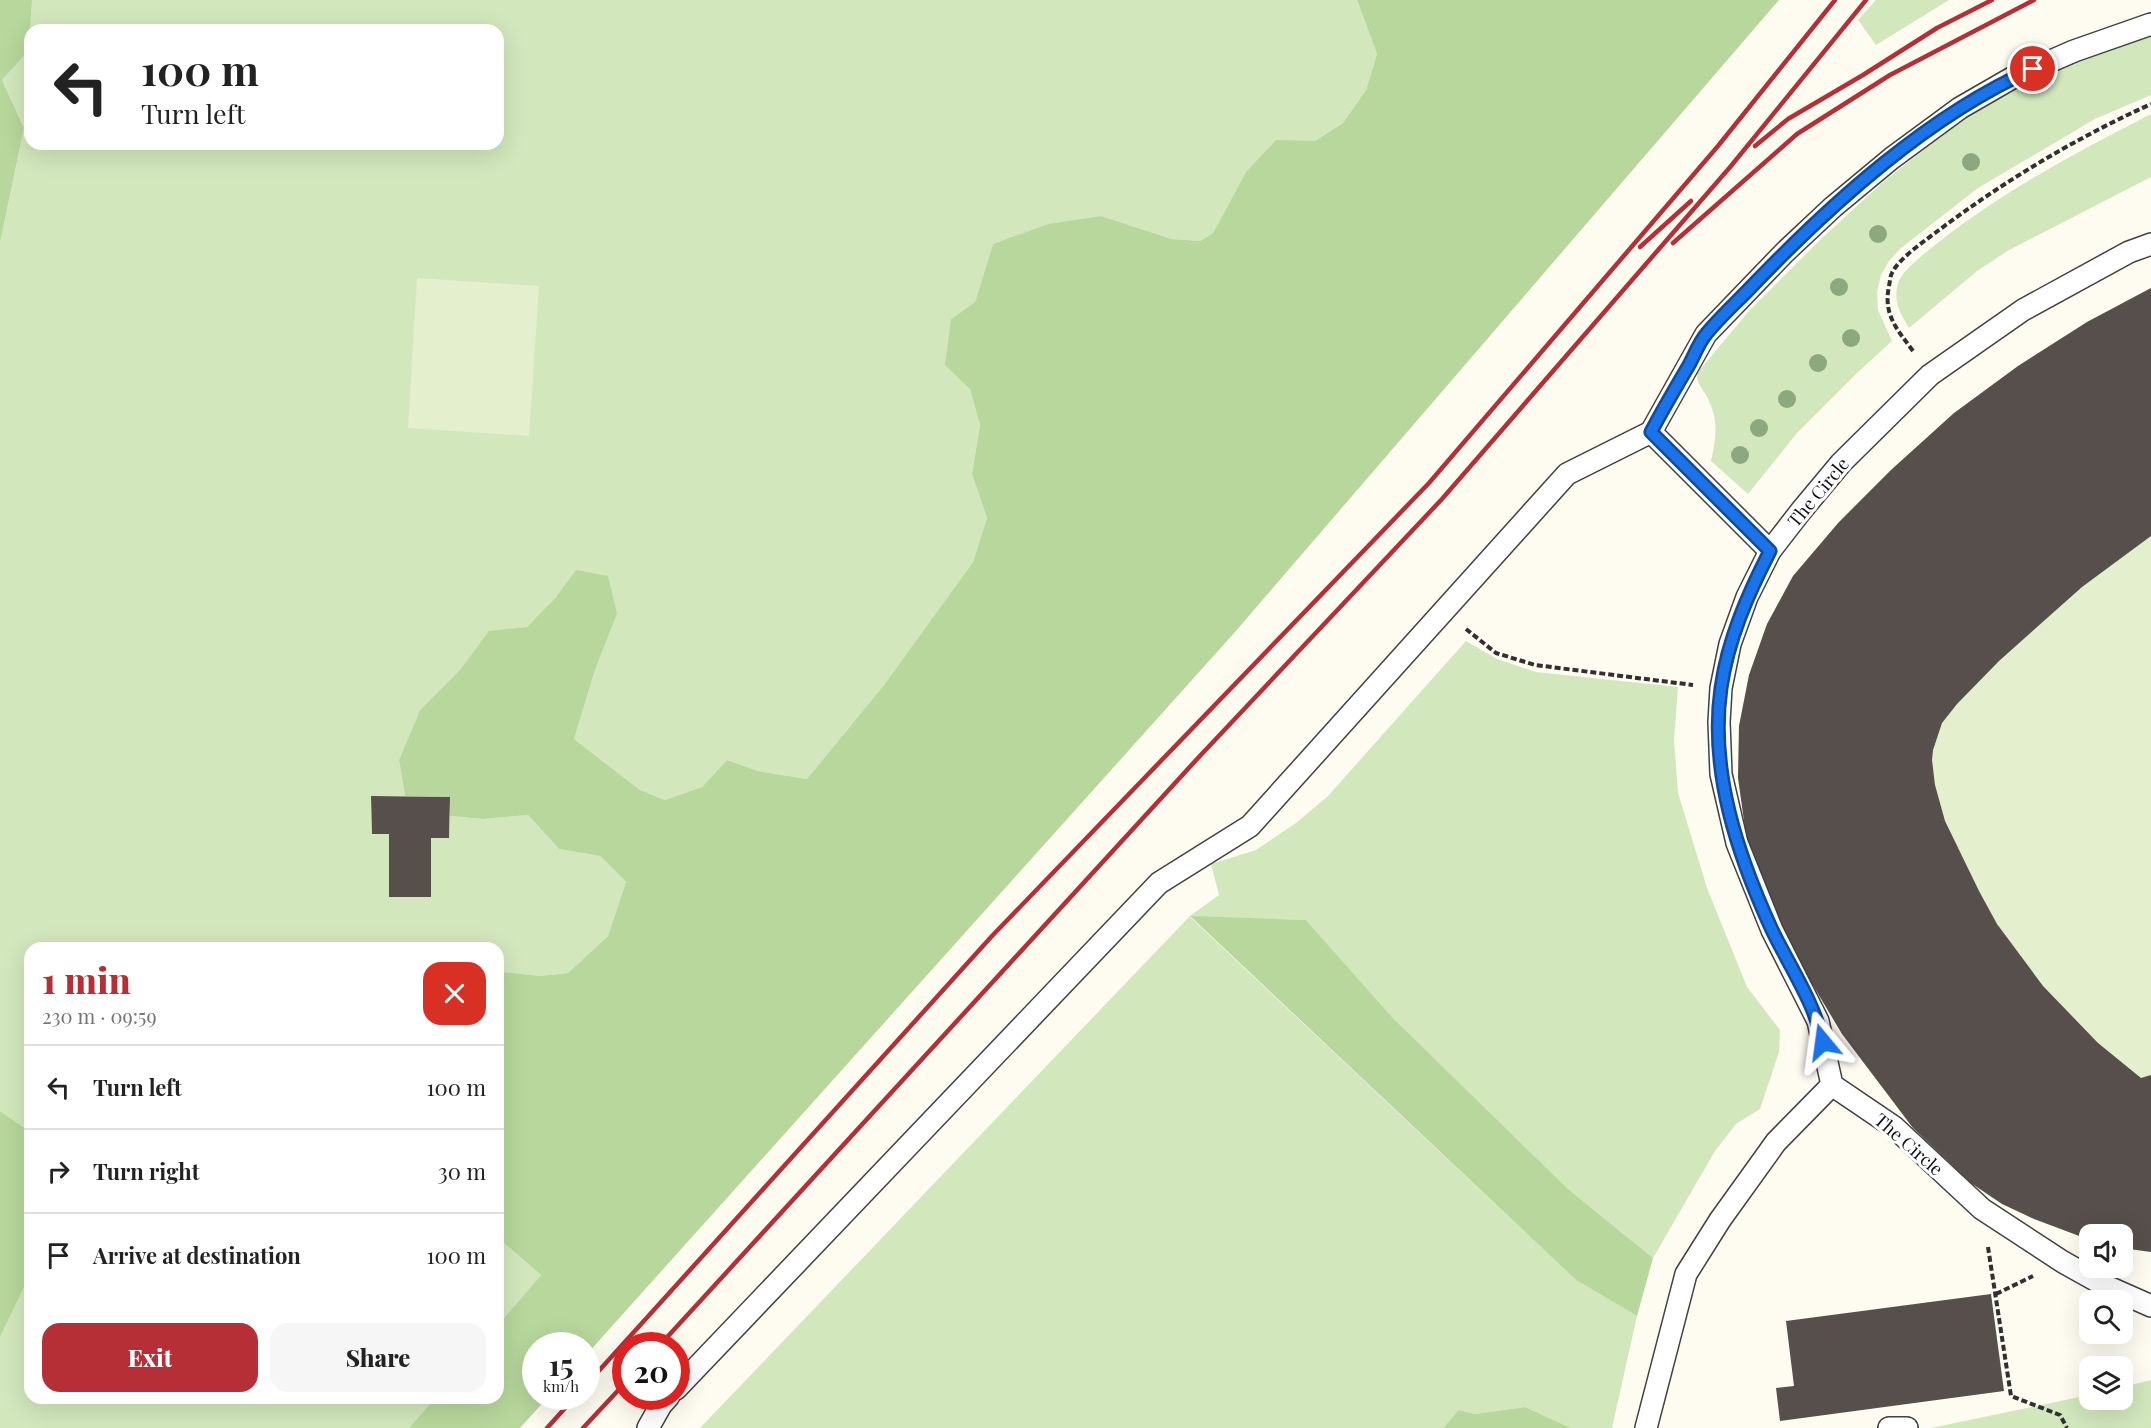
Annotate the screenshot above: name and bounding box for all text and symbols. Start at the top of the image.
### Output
text: 100 m [141,41,259,97]
pin [2007,43,2058,94]
icon: left [42,48,120,126]
icon: arrive [2016,52,2049,85]
text: Turn left [141,95,245,131]
street label: The Circle [1782,452,1854,532]
text: 1 min [42,955,131,1003]
button: close [423,962,486,1025]
text: 230 m · 09:59 [42,1002,157,1029]
position arrow [1791,1010,1855,1074]
icon: left [42,1071,75,1104]
text: Turn left [93,1072,182,1102]
text: 100 m [426,1072,486,1102]
street label: The Circle [1870,1108,1948,1180]
icon: right [42,1155,75,1188]
text: Turn right [93,1156,199,1186]
text: 30 m [438,1156,486,1186]
map controls [2079,1224,2133,1410]
button: sound [2079,1224,2133,1278]
icon: arrive [42,1239,75,1272]
text: Arrive at destination [93,1240,301,1270]
text: 100 m [426,1240,486,1270]
button: search [2079,1290,2133,1344]
button: Exit [42,1323,258,1392]
button: Share [270,1323,486,1392]
speed limit sign: 20 [612,1332,690,1410]
text: 15 [549,1344,573,1384]
button: layers [2079,1356,2133,1410]
text: km/h [543,1376,579,1396]

